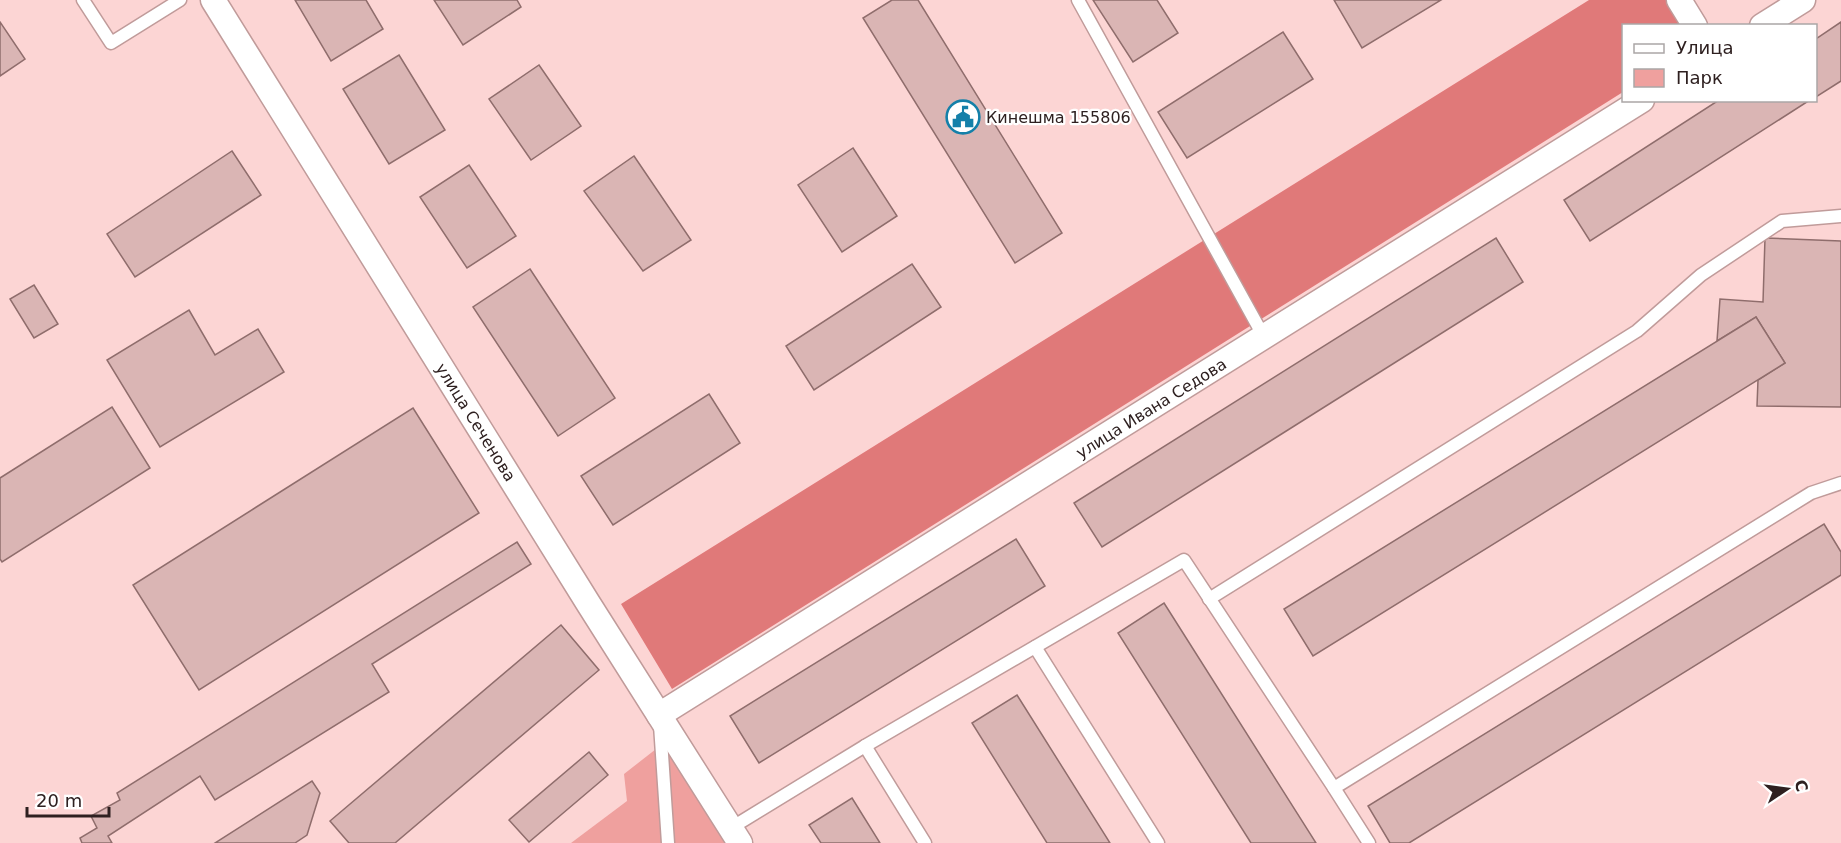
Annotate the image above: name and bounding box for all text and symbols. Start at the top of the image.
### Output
legend [1622,24,1817,102]
text: Улица [1676,37,1733,58]
text: Парк [1676,67,1723,88]
public building icon: Кинешма 155806 [945,99,981,135]
place label: Кинешма 155806 [986,108,1131,127]
street label: улица Ивана Седова [1073,354,1230,462]
street label: улица Сеченова [432,360,520,485]
north arrow [1757,759,1817,819]
text: С [1791,778,1812,794]
scale bar [27,780,110,818]
text: 20 m [36,790,82,811]

